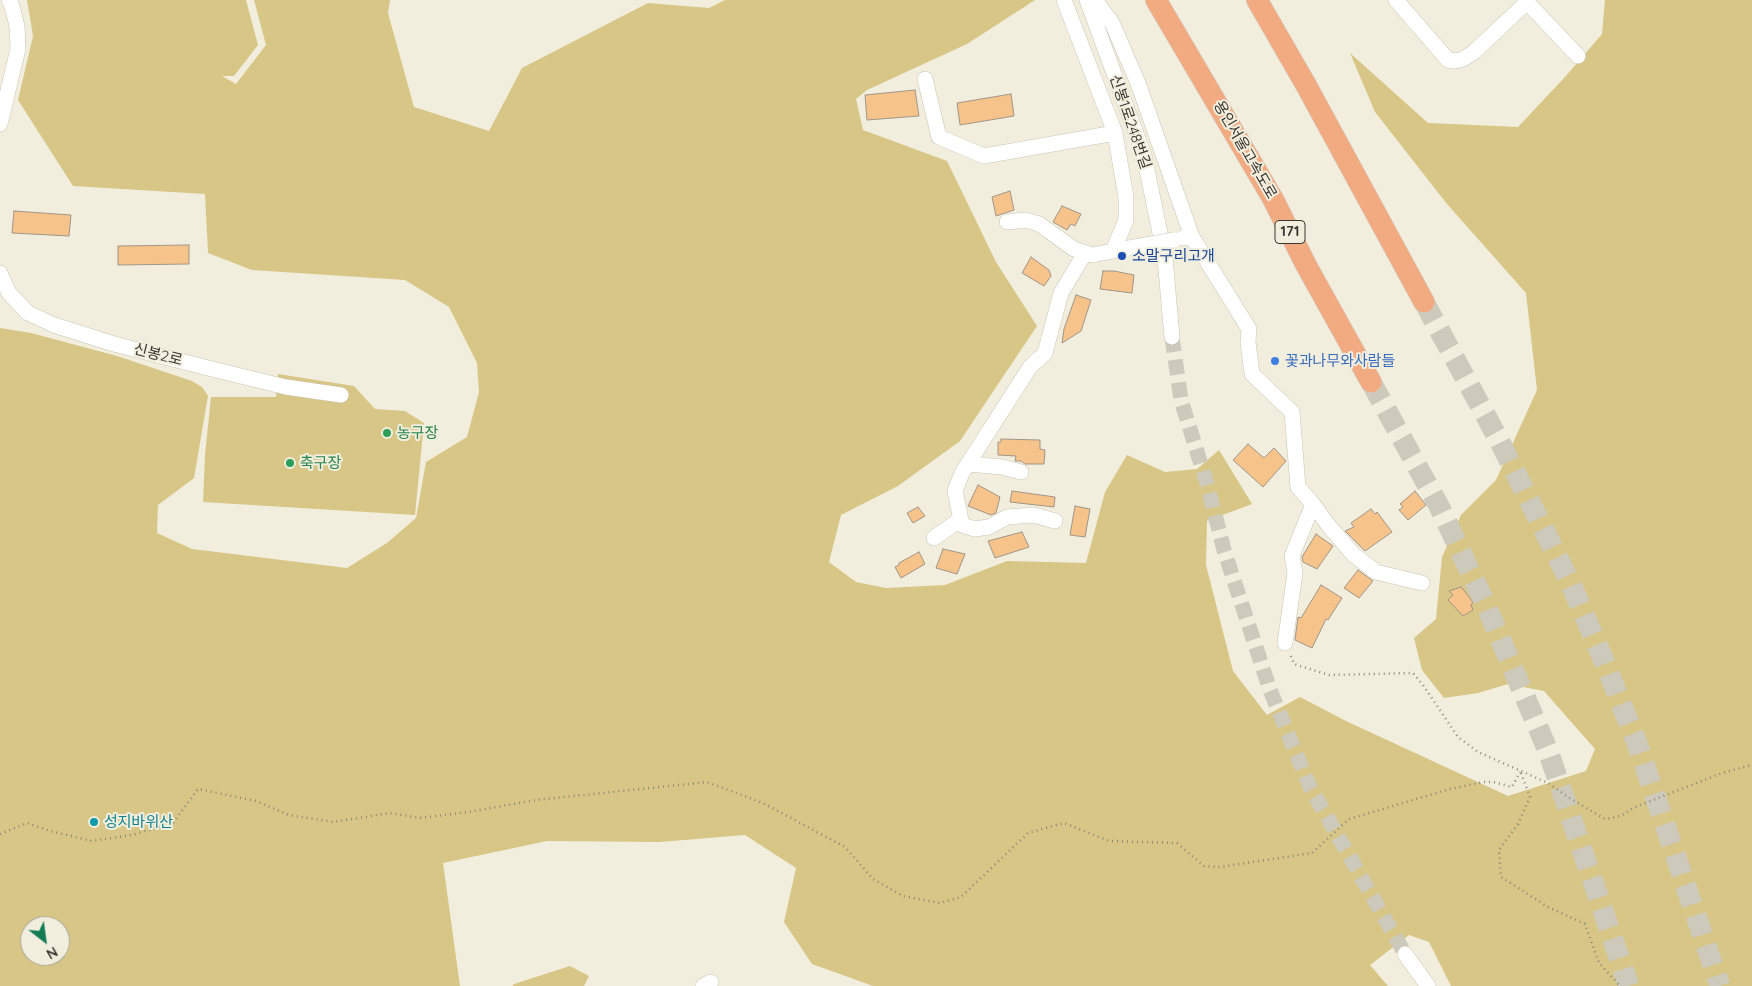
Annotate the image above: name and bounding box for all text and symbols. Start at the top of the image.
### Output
street label: 신봉1로248번길 [1105,72,1155,172]
street label: 용인서울고속도로 [1210,98,1280,202]
road number: 171 [1275,220,1305,243]
place label: 소말구리고개 [1132,247,1215,265]
marker: 소말구리고개 [1116,250,1128,262]
street label: 신봉2로 [132,340,184,370]
place label: 꽃과나무와사람들 [1285,352,1395,370]
marker: 꽃과나무와사람들 [1269,355,1281,367]
place label: 농구장 [397,424,438,442]
marker: 농구장 [381,427,393,439]
place label: 축구장 [300,454,341,472]
marker: 축구장 [284,457,296,469]
place label: 성지바위산 [104,813,173,831]
marker: 성지바위산 [88,816,100,828]
north arrow [20,916,70,966]
text: N [43,943,61,963]

